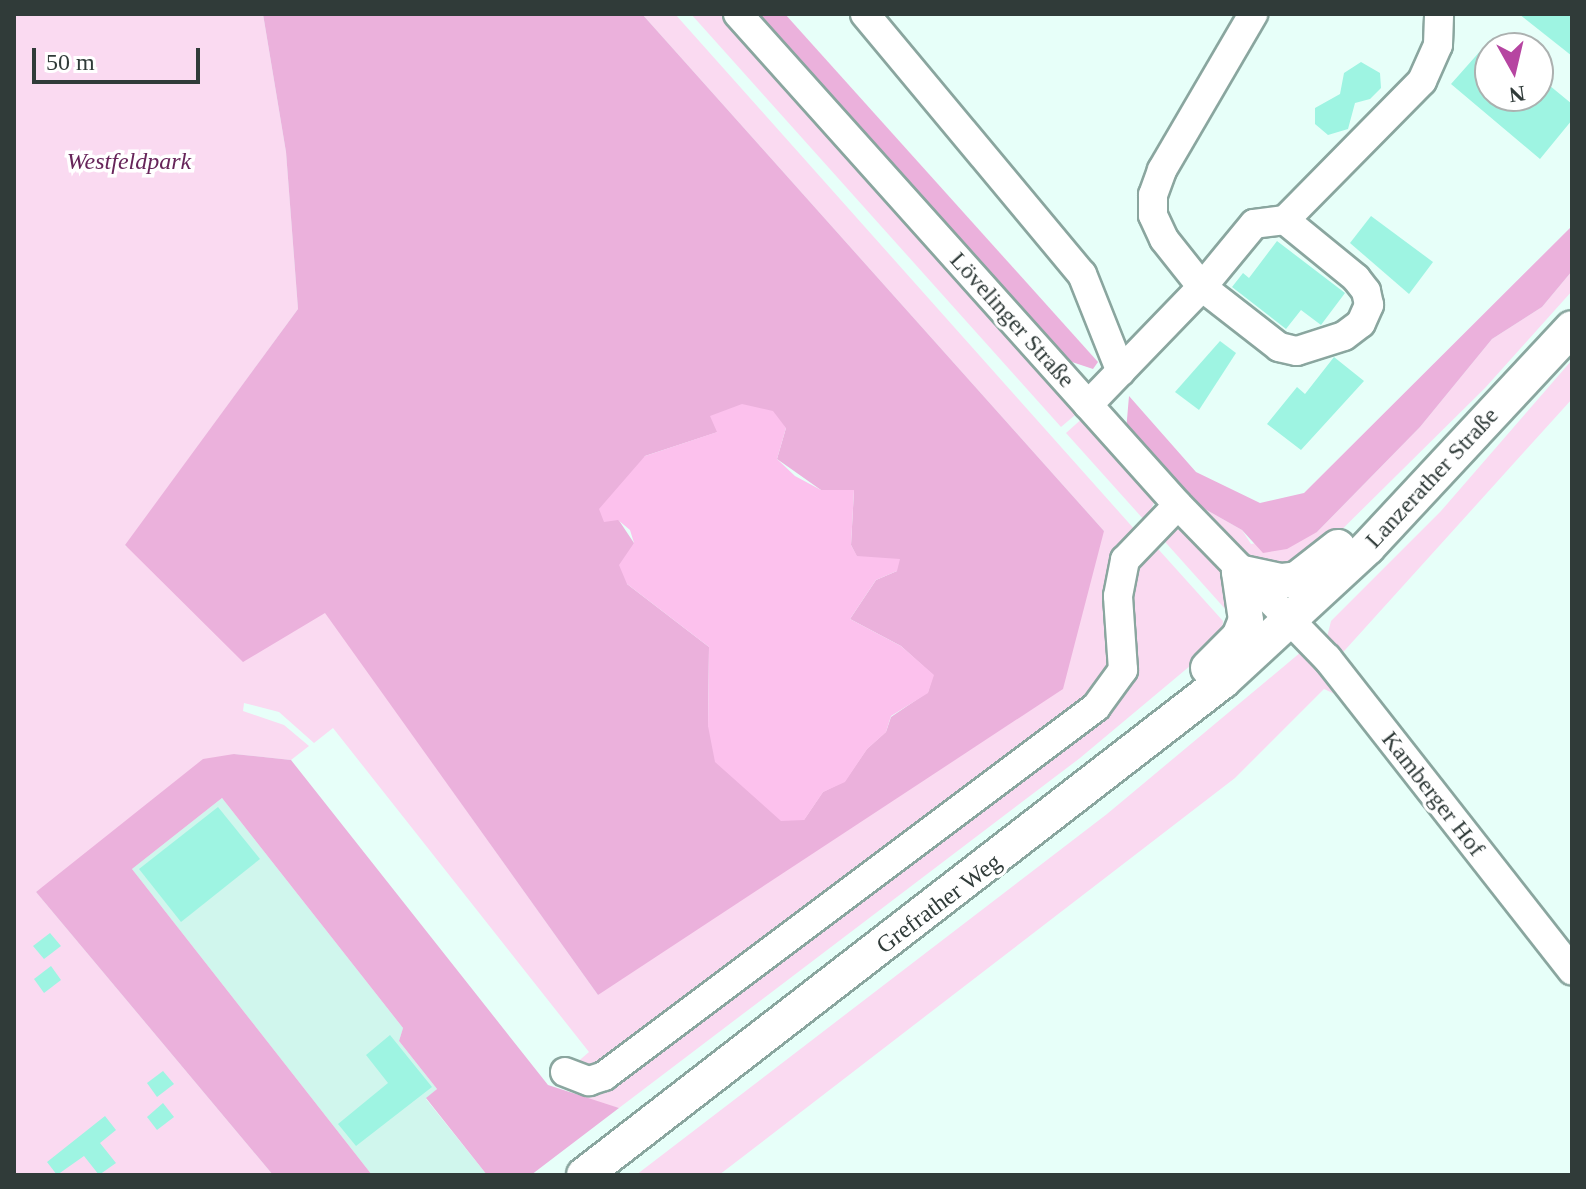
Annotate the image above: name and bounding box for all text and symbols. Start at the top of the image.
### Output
scale bar [36,32,204,82]
north arrow [1474,32,1554,112]
text: 50 m [46,49,95,75]
text: N [1508,81,1527,108]
park label: Westfeldpark [67,148,191,176]
street label: Lövelinger Straße [944,246,1080,394]
street label: Lanzerather Straße [1359,402,1505,554]
street label: Kamberger Hof [1375,726,1491,862]
street label: Grefrather Weg [871,848,1007,960]

